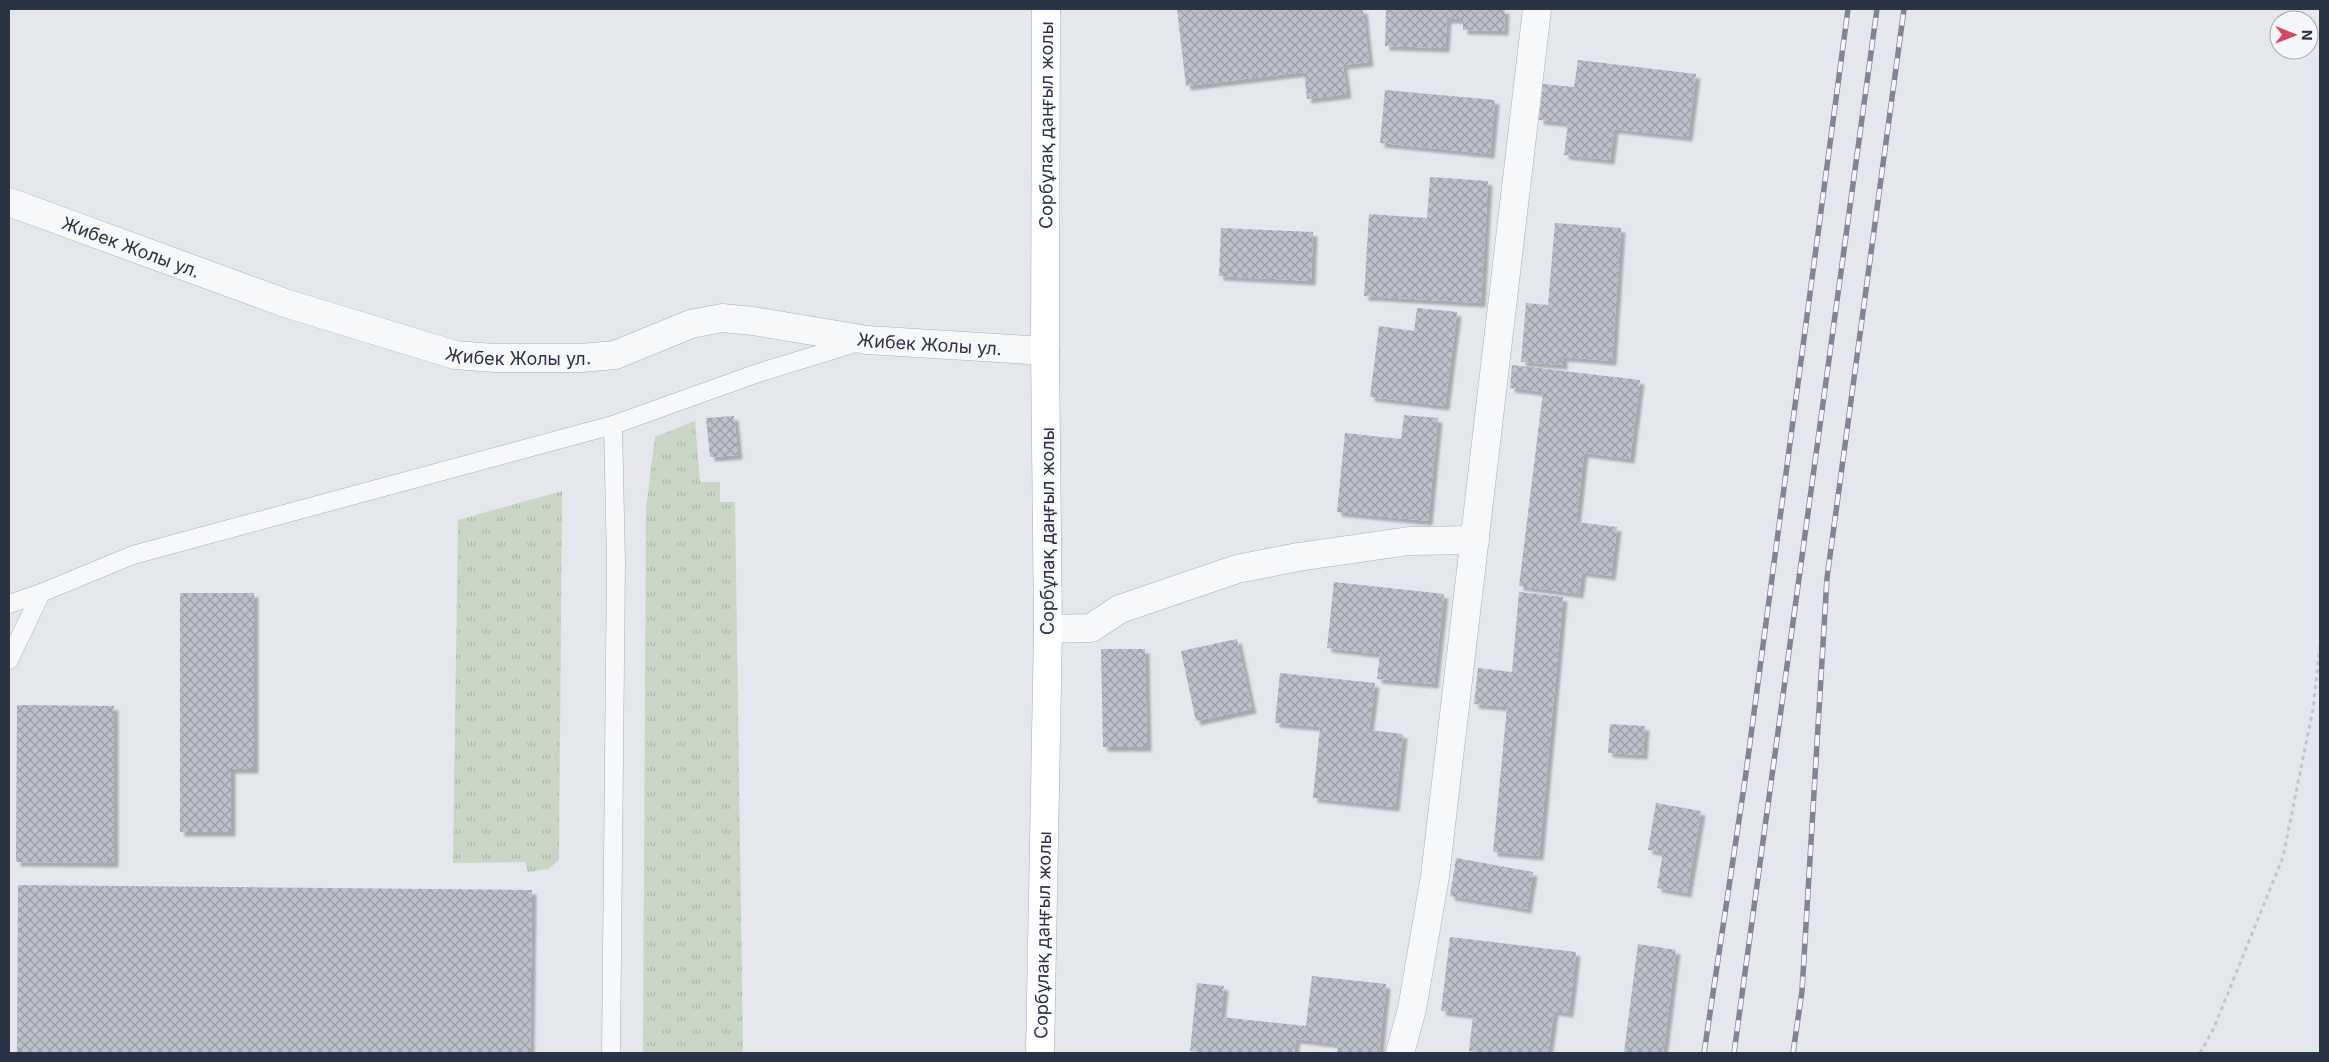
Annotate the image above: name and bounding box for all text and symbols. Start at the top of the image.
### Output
north arrow [2269,10,2319,60]
street label: Сорбұлақ даңғыл жолы [1035,21,1056,229]
text: N [2299,30,2316,41]
street label: Жибек Жолы ул. [59,212,203,281]
street label: Жибек Жолы ул. [856,328,1003,359]
street label: Жибек Жолы ул. [443,342,592,369]
street label: Сорбұлақ даңғыл жолы [1037,427,1058,635]
street label: Сорбұлақ даңғыл жолы [1030,831,1055,1039]

